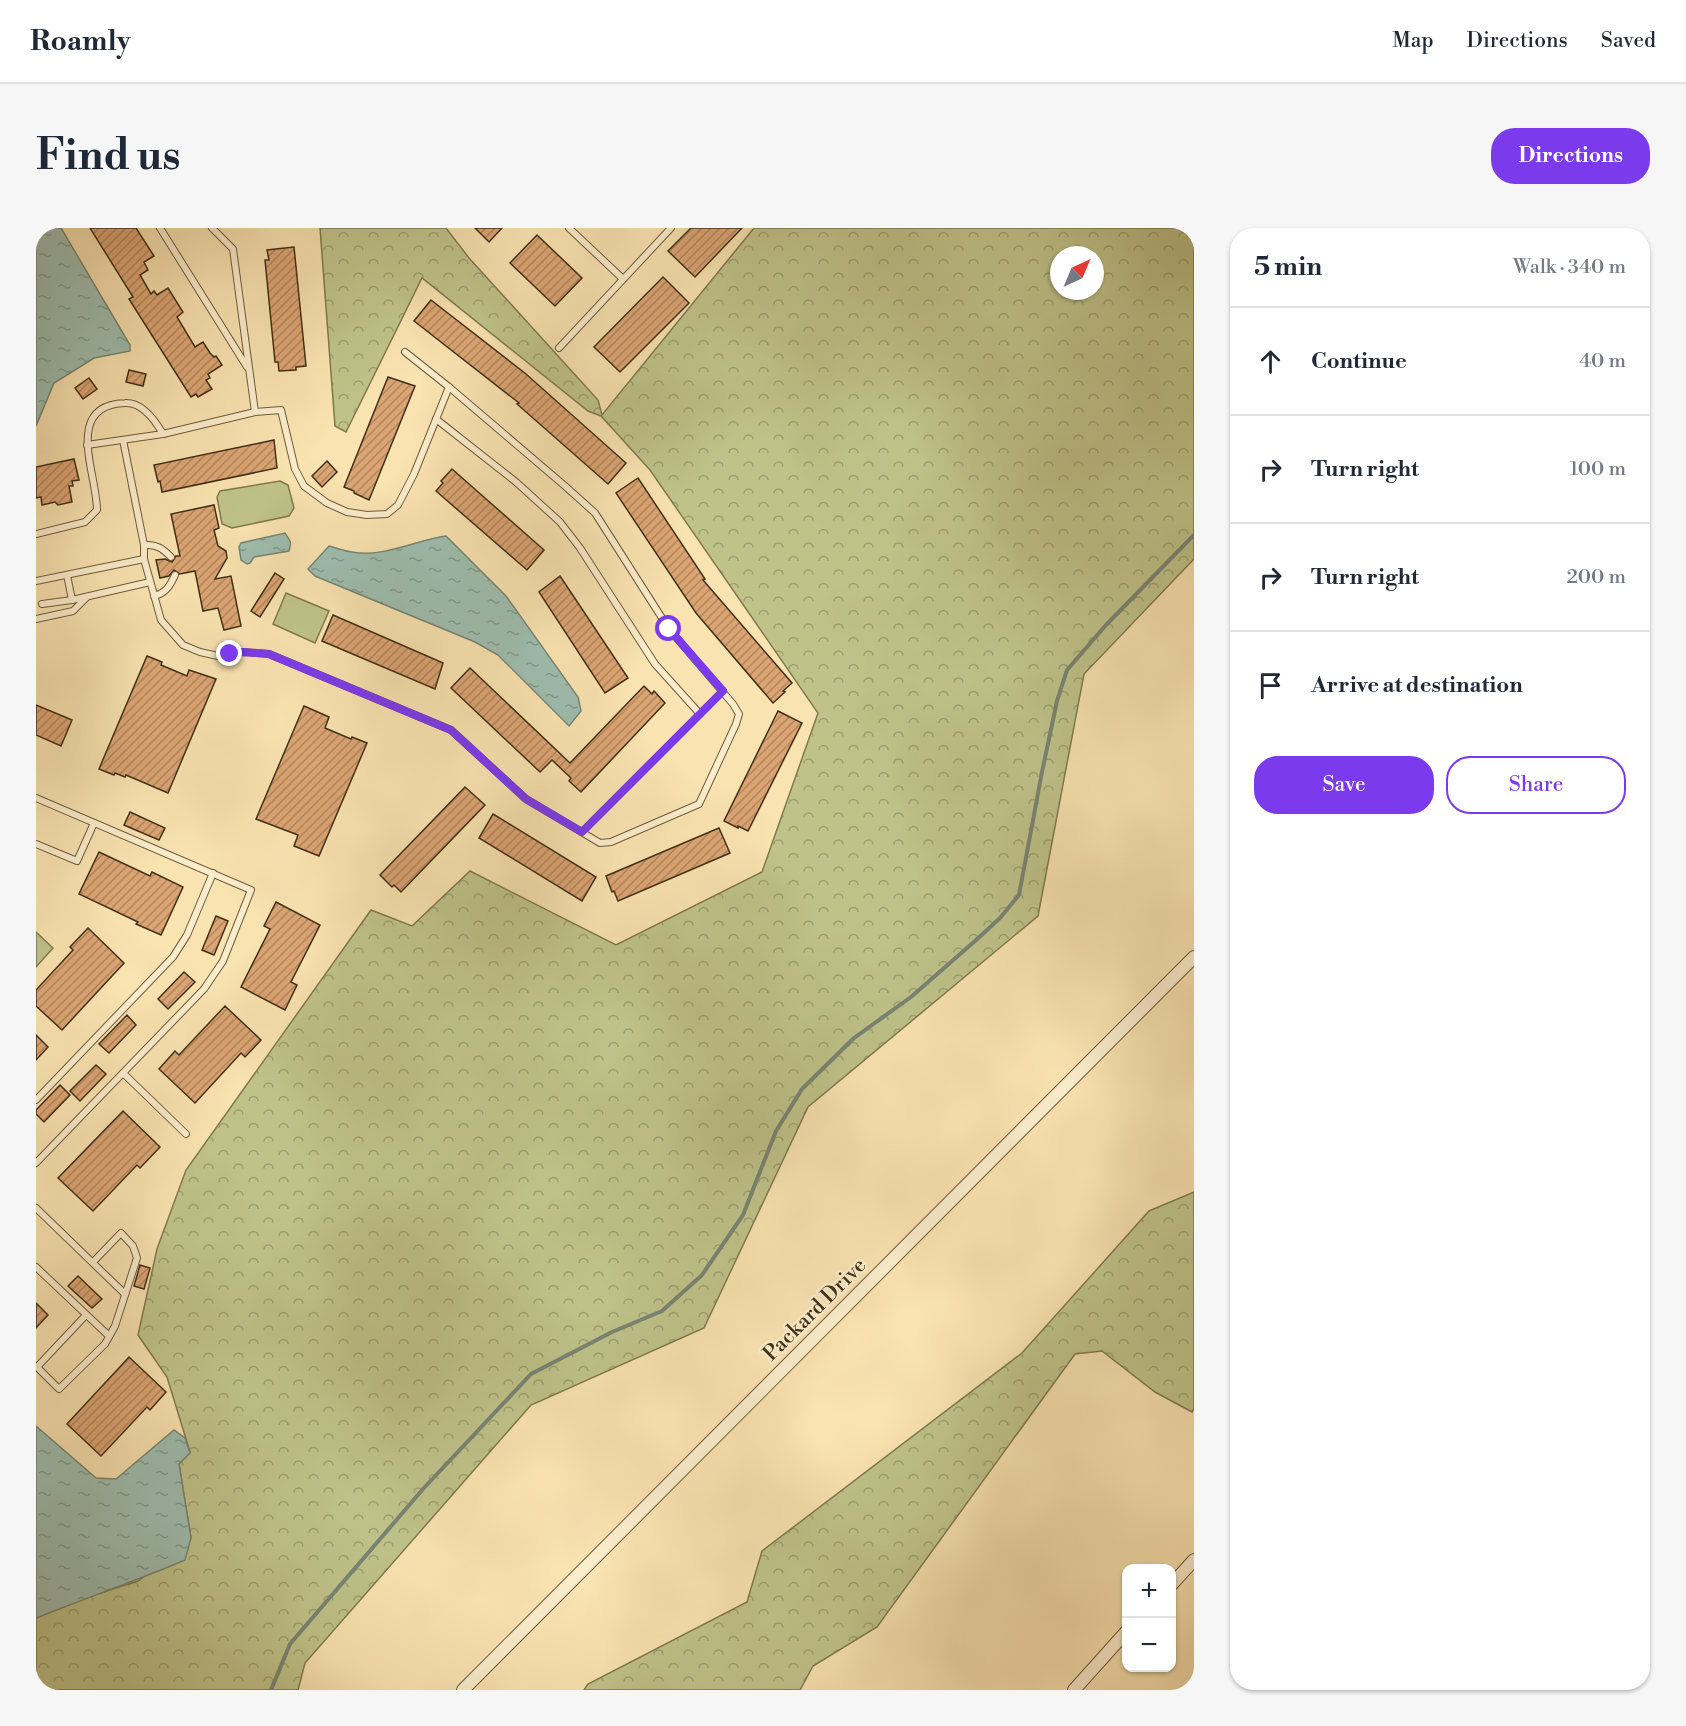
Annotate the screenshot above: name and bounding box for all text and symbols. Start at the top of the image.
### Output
text: Roamly [30,24,131,59]
text: Map [1392,28,1434,54]
text: Directions [1467,28,1568,54]
text: Saved [1601,28,1656,54]
button: Directions [1491,128,1650,184]
text: Find us [36,130,180,183]
north arrow [1050,246,1104,300]
text: 5 min [1254,251,1322,283]
text: Walk · 340 m [1513,255,1626,280]
icon: ahead [1254,345,1287,378]
text: Continue [1311,348,1407,375]
text: 40 m [1579,349,1626,374]
icon: right [1254,453,1287,486]
text: Turn right [1311,456,1419,483]
text: 100 m [1570,457,1626,482]
icon: right [1254,561,1287,594]
text: Turn right [1311,564,1419,591]
text: 200 m [1566,565,1626,590]
route start [655,615,681,641]
route end [216,640,242,666]
icon: arrive [1254,669,1287,702]
text: Arrive at destination [1311,672,1523,699]
button: Save [1254,756,1434,814]
button: Share [1446,756,1626,814]
street label: Packard Drive [758,1253,872,1367]
map controls [1122,1564,1176,1672]
button: + [1122,1564,1176,1618]
button: − [1122,1618,1176,1672]

